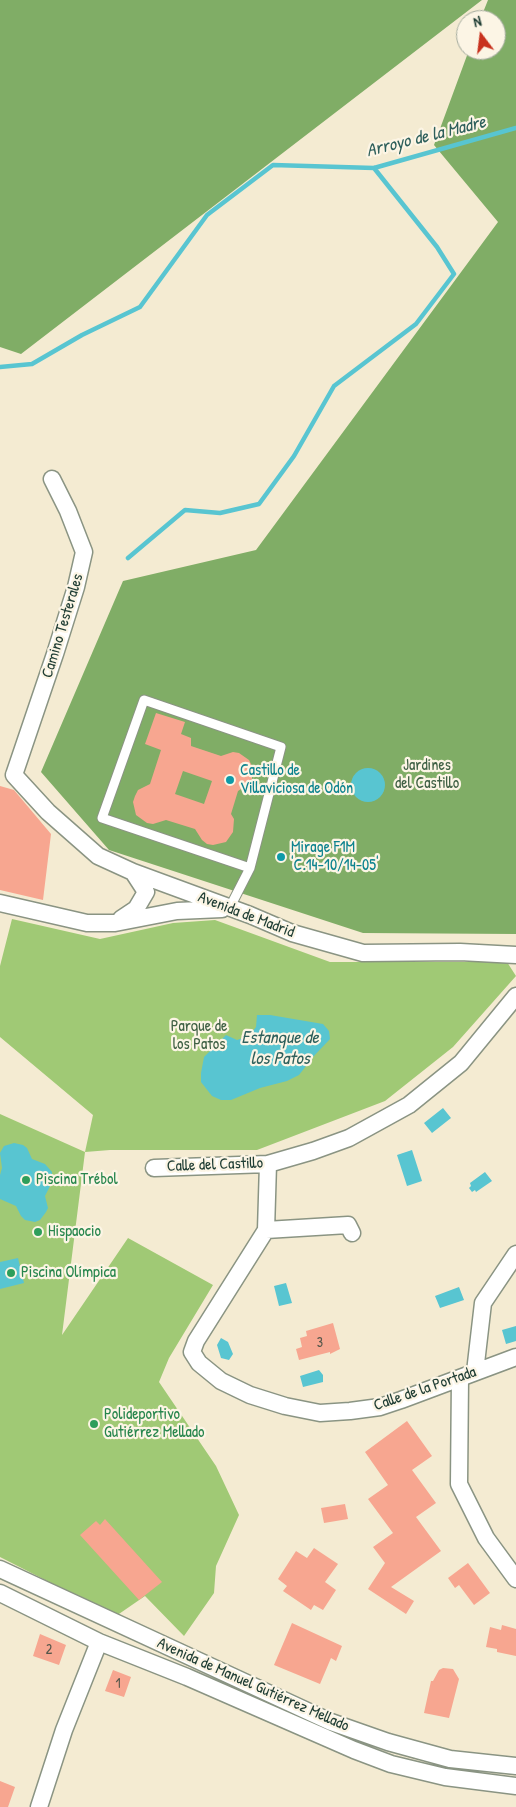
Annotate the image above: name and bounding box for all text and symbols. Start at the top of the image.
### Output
north arrow [456,10,506,60]
text: N [471,11,483,31]
water label: Arroyo de la Madre [364,112,488,162]
street label: Camino Testerales [38,572,88,680]
park label: Jardines del Castillo [395,756,459,794]
place label: Castillo de Villaviciosa de Odón [240,761,353,799]
marker: Castillo de Villaviciosa de Odón [224,774,236,786]
place label: Mirage F1M 'C.14-10/14-05' [291,838,379,876]
marker: Mirage F1M 'C.14-10/14-05' [275,851,287,863]
street label: Avenida de Madrid [195,888,297,942]
park label: Parque de los Patos [171,1017,227,1055]
water label: Estanque de los Patos [241,1027,319,1070]
street label: Calle del Castillo [167,1154,263,1176]
place label: Piscina Trébol [36,1170,118,1190]
marker: Piscina Trébol [20,1174,32,1186]
place label: Hispaocio [48,1222,101,1242]
marker: Hispaocio [32,1226,44,1238]
place label: Piscina Olímpica [21,1263,116,1283]
marker: Piscina Olímpica [5,1267,17,1279]
house number: 3 [317,1335,323,1351]
street label: Calle de la Portada [371,1362,479,1416]
place label: Polideportivo Gutiérrez Mellado [104,1405,204,1443]
marker: Polideportivo Gutiérrez Mellado [88,1418,100,1430]
street label: Avenida de Manuel Gutiérrez Mellado [154,1634,352,1736]
house number: 2 [46,1642,52,1658]
house number: 1 [115,1676,121,1692]

